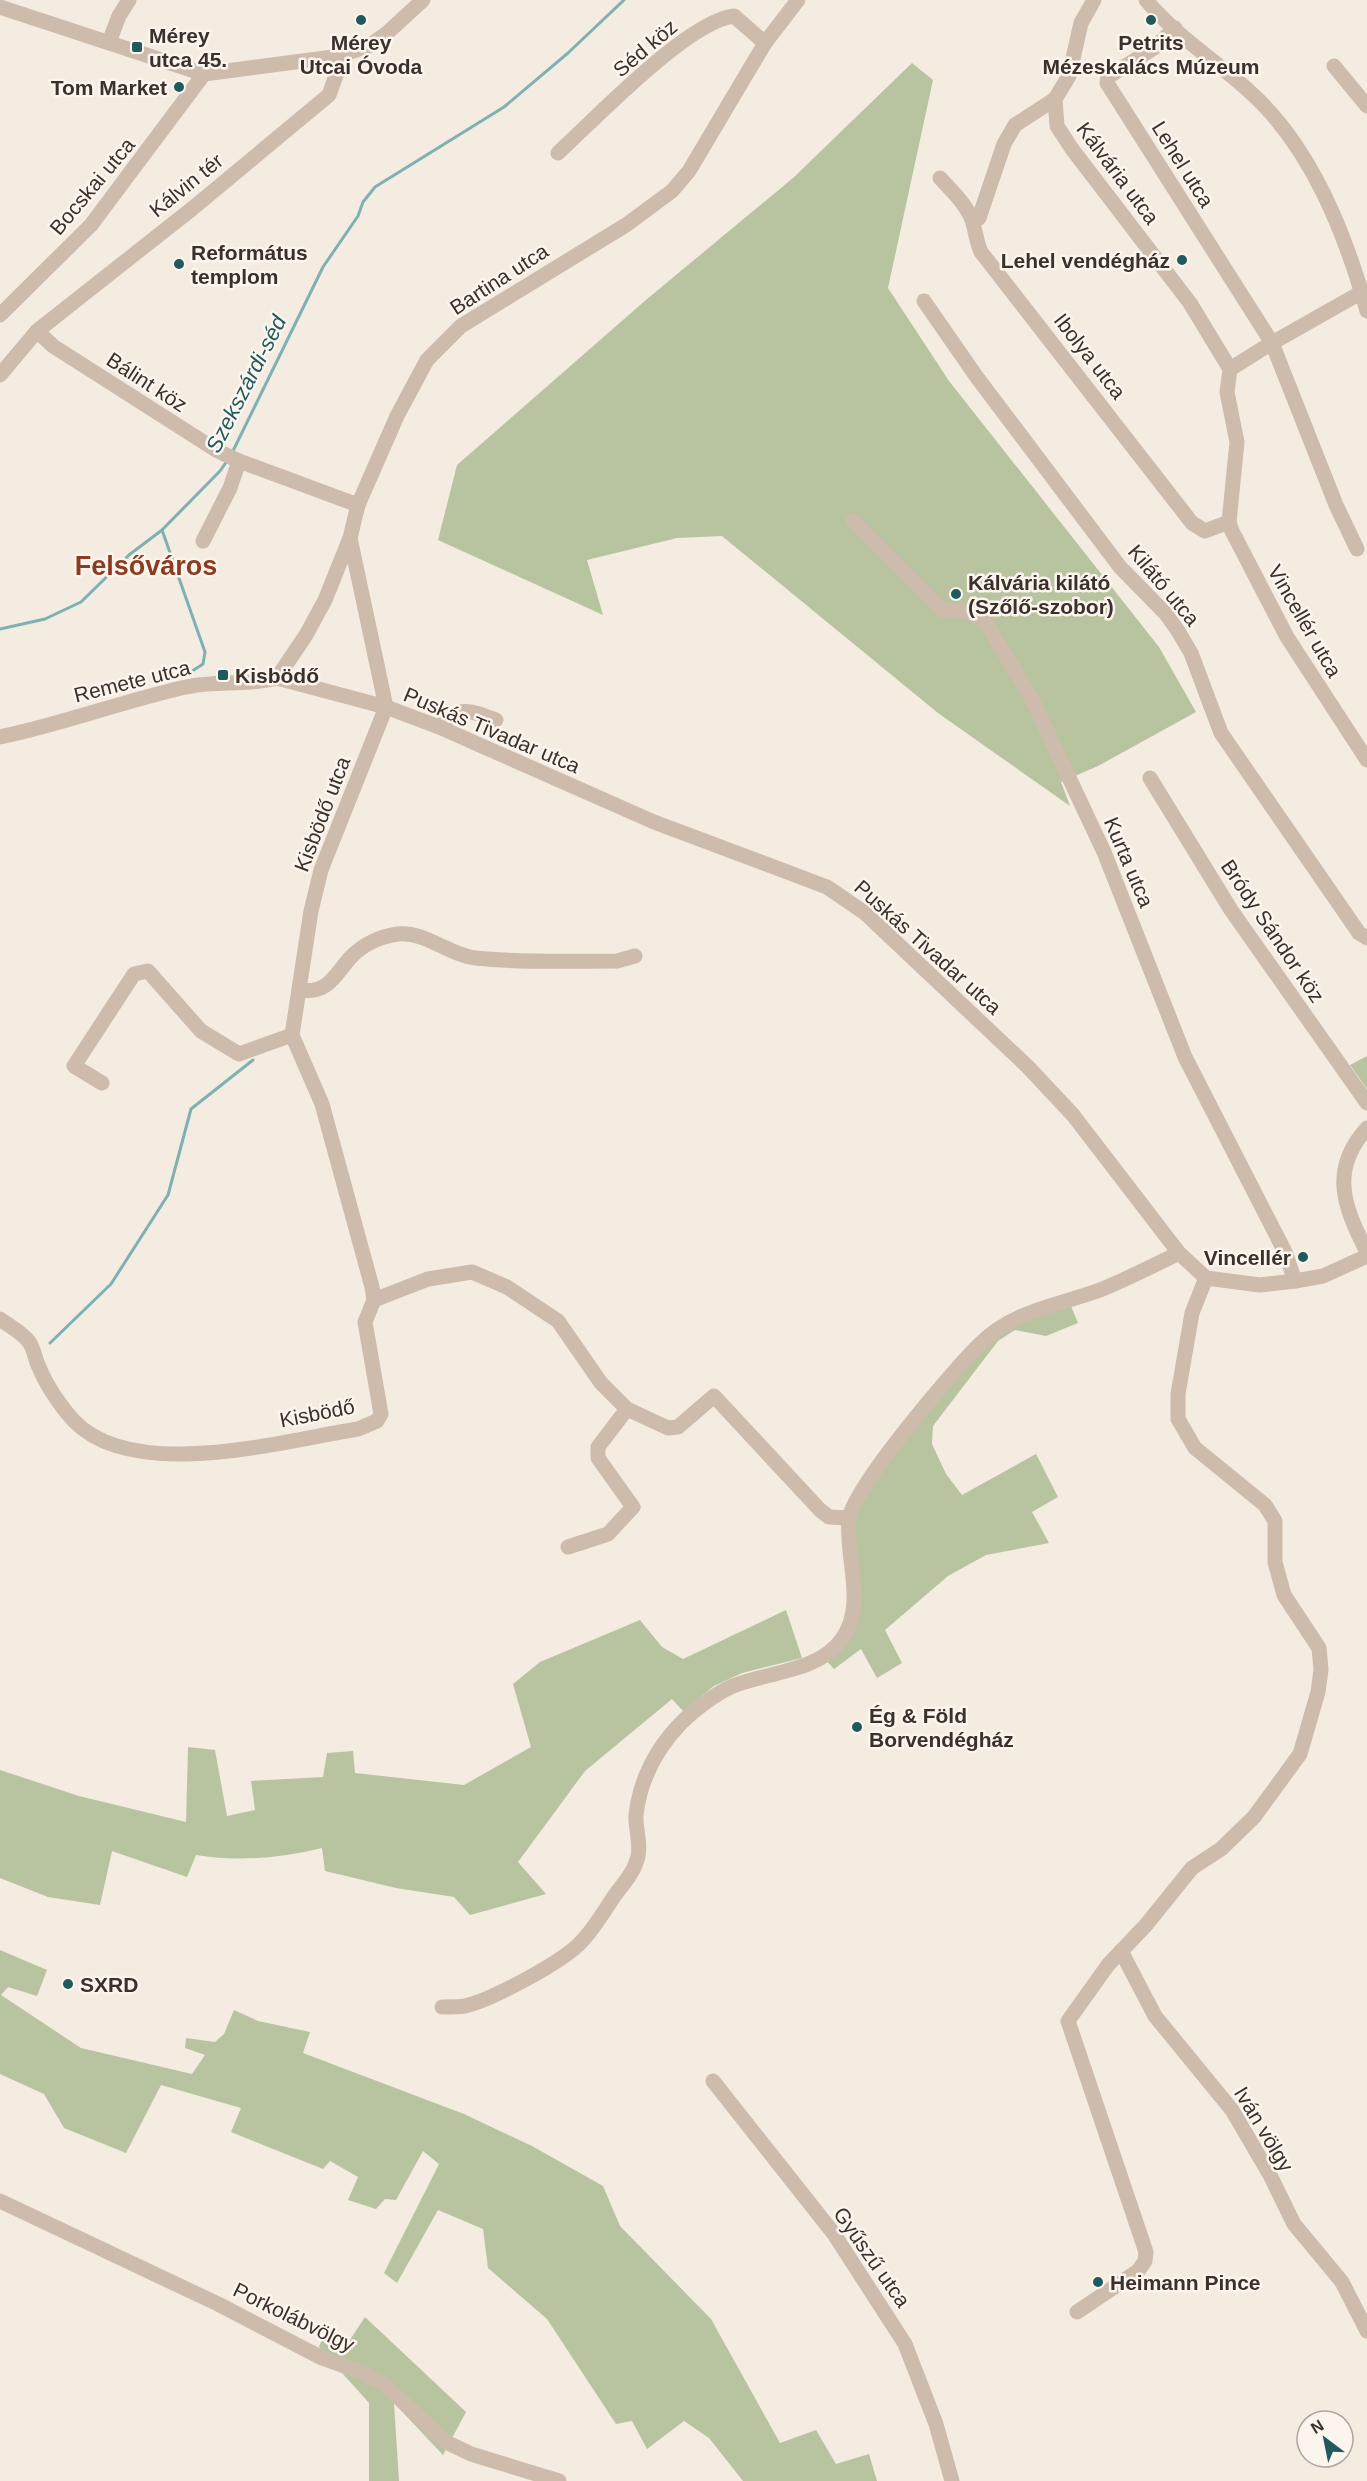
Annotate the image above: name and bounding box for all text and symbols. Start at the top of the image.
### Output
marker: Mérey Utcai Óvoda [354,13,368,27]
marker: Petrits Mézeskalács Múzeum [1144,13,1158,27]
street label: Séd köz [609,15,681,81]
place label: Mérey utca 45. [149,24,227,71]
place label: Mérey Utcai Óvoda [300,31,423,78]
place label: Petrits Mézeskalács Múzeum [1042,31,1260,78]
marker: Mérey utca 45. [130,40,144,54]
place label: Tom Market [51,76,167,99]
marker: Tom Market [172,80,186,94]
street label: Lehel utca [1148,117,1219,211]
street label: Kálvária utca [1072,118,1164,229]
street label: Bocskai utca [45,133,139,239]
street label: Kálvin tér [145,149,227,221]
street label: Bartina utca [446,239,553,319]
place label: Református templom [191,241,308,288]
place label: Lehel vendégház [1001,249,1170,272]
marker: Lehel vendégház [1175,253,1189,267]
marker: Református templom [172,257,186,271]
street label: Ibolya utca [1050,309,1131,403]
water label: Szekszárdi-séd [201,311,292,457]
street label: Bálint köz [103,348,191,416]
street label: Kilátó utca [1124,540,1205,630]
district label: Felsőváros [75,551,217,581]
street label: Vincellér utca [1264,561,1347,681]
place label: Kálvária kilátó (Szőlő-szobor) [968,571,1114,618]
marker: Kálvária kilátó (Szőlő-szobor) [949,587,963,601]
street label: Remete utca [71,655,193,707]
place label: Kisbödő [235,664,319,687]
marker: Kisbödő [216,668,230,682]
street label: Puskás Tivadar utca [400,682,584,778]
street label: Kisbödő utca [290,753,355,875]
street label: Kurta utca [1100,813,1158,911]
street label: Bródy Sándor köz [1217,855,1329,1007]
street label: Puskás Tivadar utca [850,875,1006,1019]
place label: Vincellér [1204,1246,1291,1269]
marker: Vincellér [1296,1250,1310,1264]
street label: Kisbödő [278,1394,356,1432]
place label: Ég & Föld Borvendégház [869,1704,1014,1751]
marker: Ég & Föld Borvendégház [850,1720,864,1734]
place label: SXRD [80,1973,138,1996]
marker: SXRD [61,1977,75,1991]
street label: Iván völgy [1230,2083,1298,2176]
street label: Gyűszű utca [829,2203,915,2312]
place label: Heimann Pince [1110,2271,1261,2294]
marker: Heimann Pince [1091,2275,1105,2289]
street label: Porkolábvölgy [230,2278,359,2356]
north arrow [1295,2409,1355,2469]
text: N [1308,2416,1327,2437]

